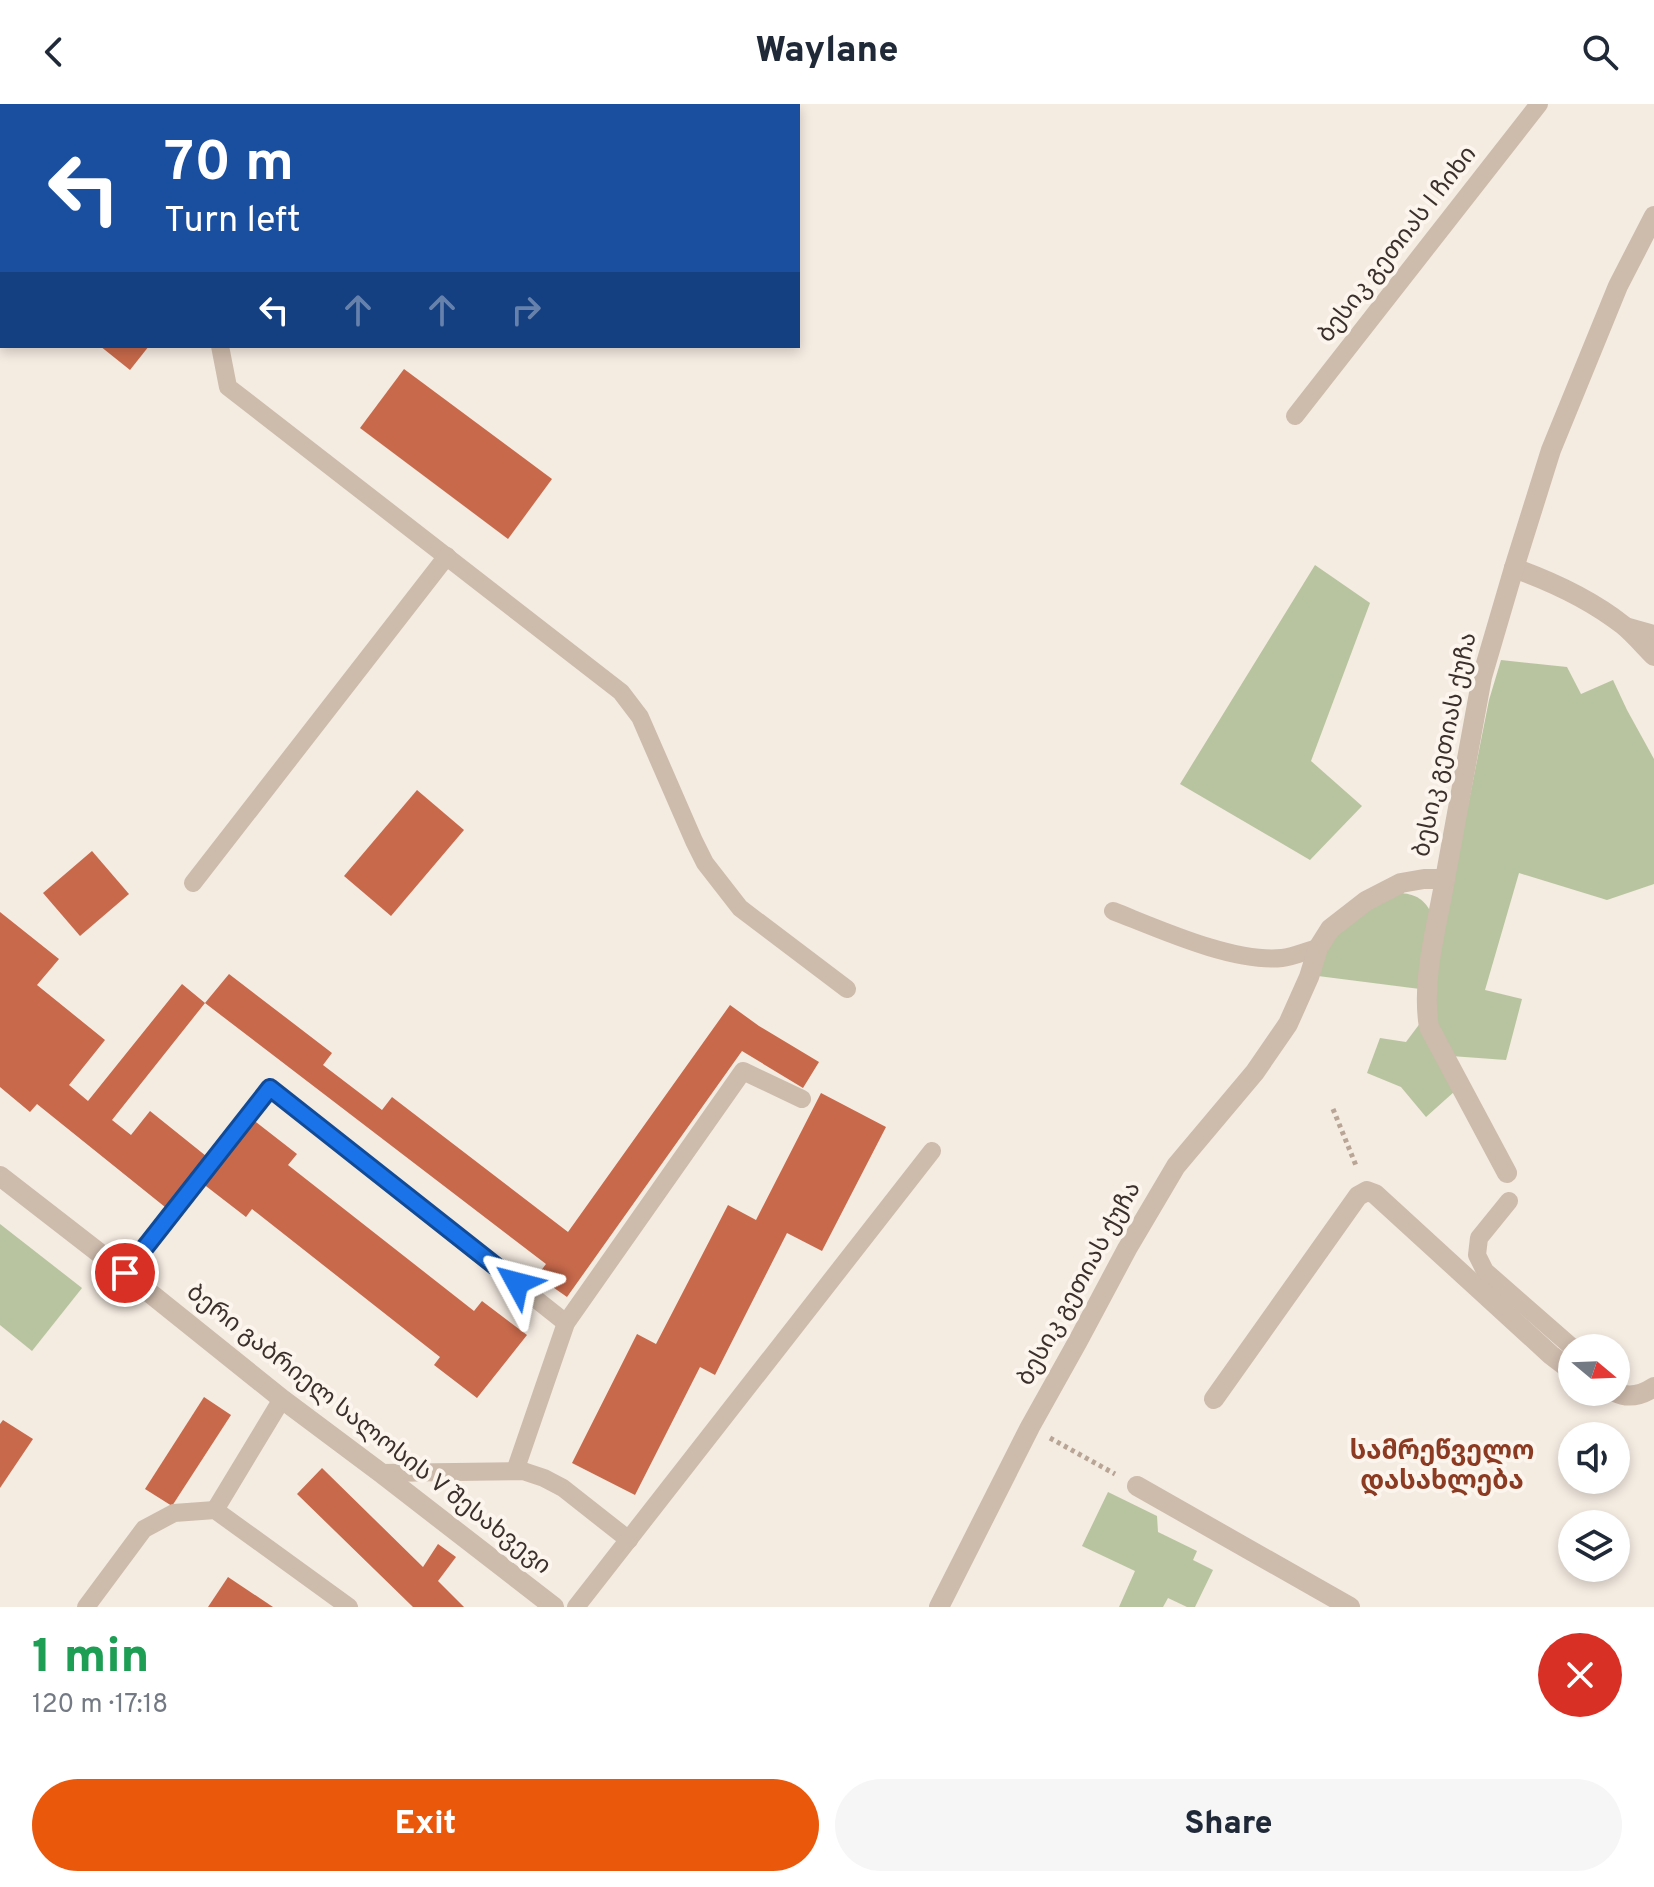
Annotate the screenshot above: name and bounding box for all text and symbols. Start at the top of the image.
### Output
text: Waylane [755,29,899,75]
icon: back [32,30,76,74]
icon: search [1578,30,1622,74]
text: 70 m [164,130,294,200]
icon: left [32,136,136,240]
street label: ბესიკ გეთიას I ჩიხი [1312,141,1484,349]
text: Turn left [164,199,301,245]
icon: left [252,288,296,332]
icon: ahead [336,288,380,332]
icon: ahead [420,288,464,332]
icon: right [504,288,548,332]
street label: ბესიკ გეთიას ქუჩა [1408,630,1484,860]
street label: ბესიკ გეთიას ქუჩა [1011,1177,1149,1391]
pin [91,1239,159,1307]
position arrow [475,1241,559,1325]
icon: arrive [103,1251,147,1295]
street label: ბერი გაბრიელ სალოსის V შესახვევი [180,1278,556,1582]
north arrow [1558,1334,1630,1406]
map controls [1558,1334,1630,1582]
button: sound [1558,1422,1630,1494]
district label: სამრეწველო დასახლება [1350,1436,1534,1499]
button: layers [1558,1510,1630,1582]
text: 1 min [32,1629,149,1689]
button: close [1538,1633,1622,1717]
text: 120 m · 17:18 [32,1689,168,1722]
button: Exit [32,1779,819,1871]
button: Share [835,1779,1622,1871]

